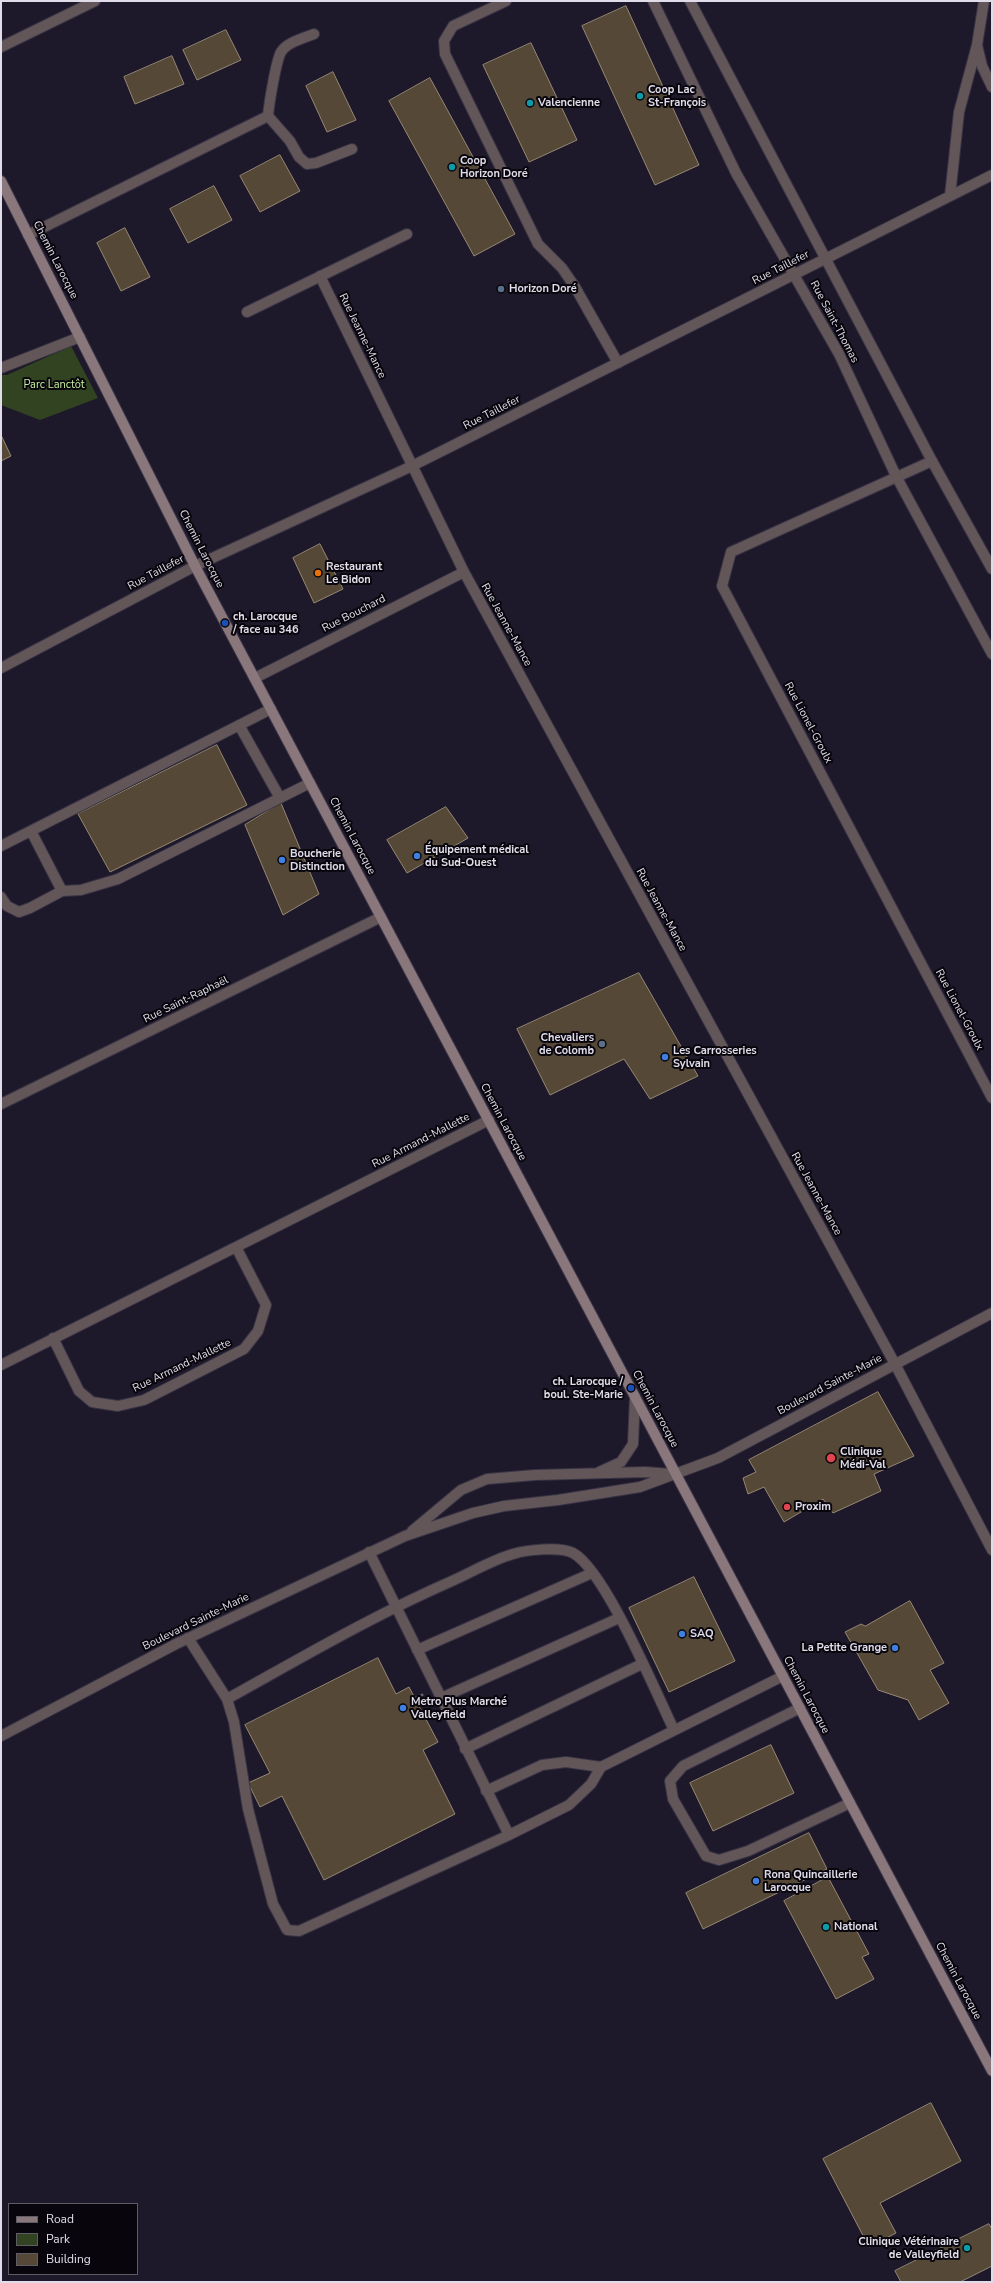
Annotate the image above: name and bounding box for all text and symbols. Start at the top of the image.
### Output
place label: Coop Lac St-François [648,83,706,109]
marker: Coop Lac St-François [635,91,645,101]
place label: Valencienne [538,96,600,110]
marker: Valencienne [525,98,535,108]
place label: Coop Horizon Doré [460,154,528,180]
marker: Coop Horizon Doré [447,162,457,172]
street label: Chemin Larocque [30,219,80,301]
street label: Rue Taillefer [750,248,812,288]
street label: Rue Saint-Thomas [807,279,861,365]
place label: Horizon Doré [509,282,577,296]
marker: Horizon Doré [496,284,506,294]
street label: Rue Jeanne-Mance [336,291,388,381]
park label: Parc Lanctôt [23,378,85,392]
street label: Rue Taillefer [461,393,523,433]
street label: Chemin Larocque [176,508,226,590]
street label: Rue Taillefer [126,553,186,593]
place label: Restaurant Le Bidon [326,560,382,586]
marker: Restaurant Le Bidon [313,568,323,578]
street label: Rue Jeanne-Mance [478,581,534,669]
street label: Rue Bouchard [320,592,388,636]
place label: ch. Larocque / face au 346 [233,610,299,636]
marker: ch. Larocque / face au 346 [220,618,230,628]
street label: Rue Lionel-Groulx [781,680,835,766]
street label: Chemin Larocque [326,795,378,877]
place label: Équipement médical du Sud-Ouest [425,843,529,869]
place label: Boucherie Distinction [290,847,345,873]
marker: Équipement médical du Sud-Ouest [412,851,422,861]
marker: Boucherie Distinction [277,855,287,865]
street label: Rue Jeanne-Mance [633,866,689,954]
street label: Rue Lionel-Groulx [932,967,986,1053]
street label: Rue Saint-Raphaël [141,974,231,1026]
place label: Chevaliers de Colomb [539,1031,594,1057]
marker: Chevaliers de Colomb [597,1039,607,1049]
place label: Les Carrosseries Sylvain [673,1044,757,1070]
marker: Les Carrosseries Sylvain [660,1052,670,1062]
street label: Chemin Larocque [477,1081,529,1163]
street label: Rue Armand-Mallette [370,1111,472,1171]
street label: Rue Jeanne-Mance [788,1150,844,1238]
street label: Rue Armand-Mallette [131,1336,233,1396]
street label: Boulevard Sainte-Marie [775,1352,885,1418]
street label: Chemin Larocque [629,1368,681,1450]
place label: ch. Larocque / boul. Ste-Marie [544,1375,623,1401]
marker: ch. Larocque / boul. Ste-Marie [626,1383,636,1393]
place label: Clinique Médi-Val [840,1445,886,1471]
marker: Clinique Médi-Val [825,1452,837,1464]
place label: Proxim [795,1500,831,1514]
marker: Proxim [782,1502,792,1512]
street label: Boulevard Sainte-Marie [141,1591,251,1653]
place label: SAQ [690,1627,714,1641]
marker: SAQ [677,1629,687,1639]
place label: La Petite Grange [801,1641,887,1655]
marker: La Petite Grange [890,1643,900,1653]
street label: Chemin Larocque [780,1654,832,1736]
place label: Metro Plus Marché Valleyfield [411,1695,507,1721]
marker: Metro Plus Marché Valleyfield [398,1703,408,1713]
place label: Rona Quincaillerie Larocque [764,1868,857,1894]
marker: Rona Quincaillerie Larocque [751,1876,761,1886]
place label: National [834,1920,878,1934]
marker: National [821,1922,831,1932]
street label: Chemin Larocque [932,1940,984,2022]
legend [8,2203,138,2275]
text: Road [46,2211,74,2227]
text: Park [46,2231,70,2247]
place label: Clinique Vétérinaire de Valleyfield [858,2235,959,2261]
marker: Clinique Vétérinaire de Valleyfield [962,2243,972,2253]
text: Building [46,2251,91,2267]

